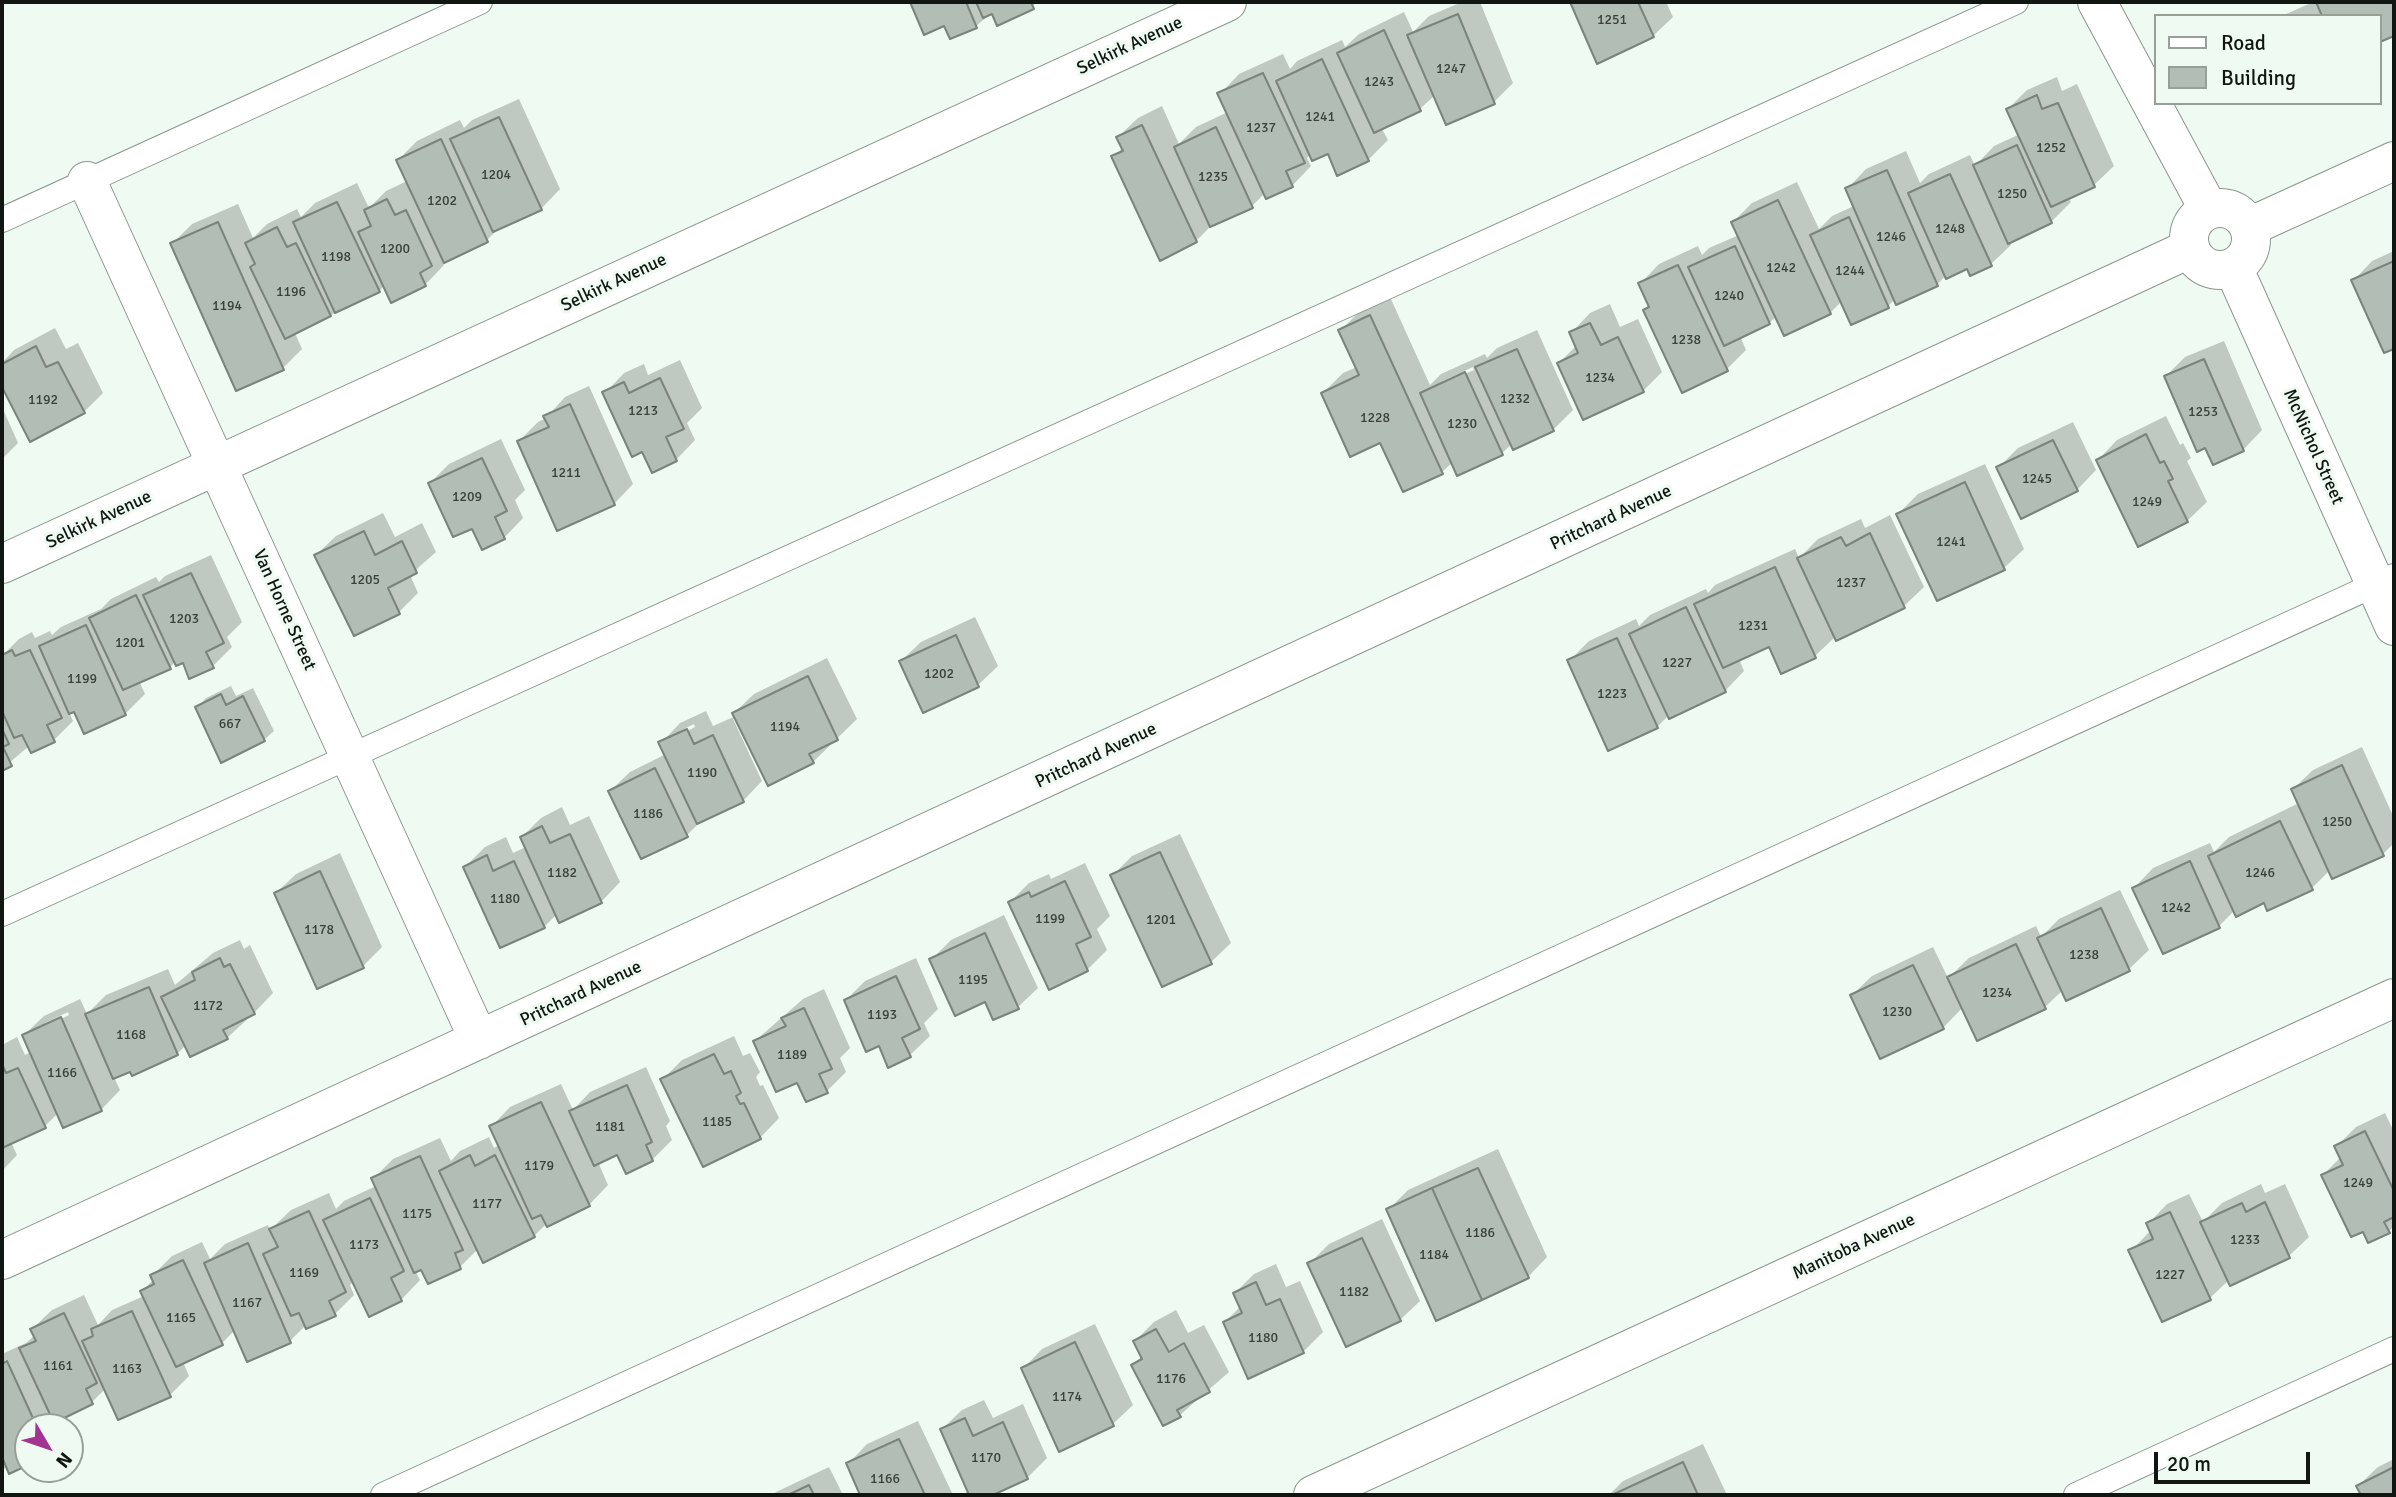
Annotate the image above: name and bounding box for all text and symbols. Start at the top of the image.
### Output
street label: Selkirk Avenue [1074,12,1186,80]
house number: 1251 [1597,12,1627,28]
legend [2154,14,2382,105]
text: Road [2221,30,2266,56]
house number: 1247 [1436,61,1466,77]
text: Building [2221,65,2296,91]
house number: 1243 [1364,74,1394,90]
house number: 1241 [1305,109,1335,125]
house number: 1237 [1246,120,1276,136]
house number: 1252 [2036,140,2066,156]
house number: 1204 [481,167,511,183]
house number: 1235 [1198,169,1228,185]
house number: 1250 [1997,186,2027,202]
house number: 1202 [427,193,457,209]
house number: 1248 [1935,221,1965,237]
house number: 1246 [1876,229,1906,245]
house number: 1200 [380,241,410,257]
house number: 1198 [321,249,351,265]
street label: Selkirk Avenue [558,249,670,317]
house number: 1242 [1766,260,1796,276]
house number: 1244 [1835,263,1865,279]
house number: 1196 [276,284,306,300]
house number: 1240 [1714,288,1744,304]
house number: 1194 [212,298,242,314]
house number: 1238 [1671,332,1701,348]
house number: 1234 [1585,370,1615,386]
street label: McNichol Street [2278,386,2348,508]
house number: 1232 [1500,391,1530,407]
house number: 1192 [28,392,58,408]
house number: 1213 [628,403,658,419]
house number: 1253 [2188,404,2218,420]
house number: 1228 [1360,410,1390,426]
house number: 1230 [1447,416,1477,432]
house number: 1211 [551,465,581,481]
house number: 1245 [2022,471,2052,487]
street label: Pritchard Avenue [1547,480,1675,556]
street label: Selkirk Avenue [43,486,155,554]
house number: 1209 [452,489,482,505]
house number: 1249 [2132,494,2162,510]
house number: 1241 [1936,534,1966,550]
street label: Van Horne Street [248,546,320,674]
house number: 1205 [350,572,380,588]
house number: 1237 [1836,575,1866,591]
house number: 1203 [169,611,199,627]
house number: 1231 [1738,618,1768,634]
house number: 1201 [115,635,145,651]
house number: 1227 [1662,655,1692,671]
house number: 1202 [924,666,954,682]
house number: 1199 [67,671,97,687]
house number: 1223 [1597,686,1627,702]
house number: 667 [219,716,241,732]
street label: Pritchard Avenue [1032,718,1160,794]
house number: 1194 [770,719,800,735]
house number: 1190 [687,765,717,781]
house number: 1186 [633,806,663,822]
house number: 1250 [2322,814,2352,830]
house number: 1182 [547,865,577,881]
house number: 1246 [2245,865,2275,881]
house number: 1180 [490,891,520,907]
house number: 1242 [2161,900,2191,916]
house number: 1199 [1035,911,1065,927]
house number: 1201 [1146,912,1176,928]
house number: 1178 [304,922,334,938]
house number: 1238 [2069,947,2099,963]
street label: Pritchard Avenue [517,956,645,1032]
house number: 1195 [958,972,988,988]
house number: 1234 [1982,985,2012,1001]
house number: 1172 [193,998,223,1014]
house number: 1230 [1882,1004,1912,1020]
house number: 1193 [867,1007,897,1023]
house number: 1168 [116,1027,146,1043]
house number: 1189 [777,1047,807,1063]
house number: 1166 [47,1065,77,1081]
house number: 1185 [702,1114,732,1130]
house number: 1181 [595,1119,625,1135]
house number: 1179 [524,1158,554,1174]
house number: 1249 [2343,1175,2373,1191]
house number: 1177 [472,1196,502,1212]
house number: 1175 [402,1206,432,1222]
street label: Manitoba Avenue [1789,1209,1919,1285]
house number: 1186 [1465,1225,1495,1241]
house number: 1233 [2230,1232,2260,1248]
house number: 1173 [349,1237,379,1253]
house number: 1184 [1419,1247,1449,1263]
house number: 1169 [289,1265,319,1281]
house number: 1227 [2155,1267,2185,1283]
house number: 1182 [1339,1284,1369,1300]
house number: 1167 [232,1295,262,1311]
house number: 1165 [166,1310,196,1326]
house number: 1180 [1248,1330,1278,1346]
house number: 1161 [43,1358,73,1374]
house number: 1163 [112,1361,142,1377]
house number: 1176 [1156,1371,1186,1387]
house number: 1174 [1052,1389,1082,1405]
north arrow [14,1413,84,1483]
scale bar [2158,1438,2314,1482]
text: N [50,1447,77,1473]
house number: 1170 [971,1450,1001,1466]
text: 20 m [2167,1451,2211,1477]
house number: 1166 [870,1471,900,1487]

